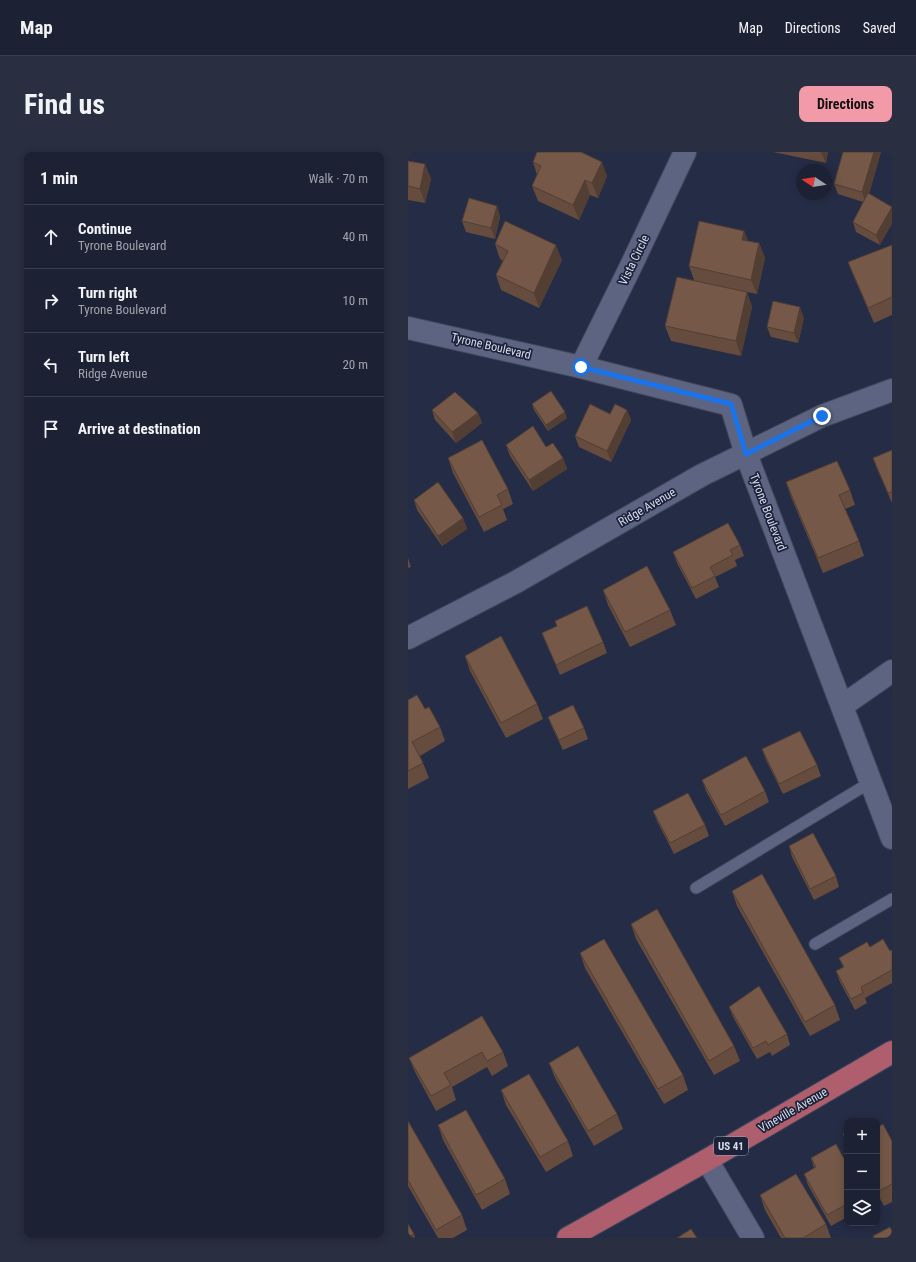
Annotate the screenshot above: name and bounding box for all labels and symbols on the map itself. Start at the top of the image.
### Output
north arrow [796,164,832,200]
street label: Vista Circle [616,232,652,287]
street label: Tyrone Boulevard [450,330,532,362]
route start [572,358,590,376]
route end [813,407,831,425]
street label: Tyrone Boulevard [747,471,789,553]
street label: Ridge Avenue [616,485,679,529]
street label: Vineville Avenue [756,1084,830,1135]
road number: US 41 [714,1137,748,1155]

